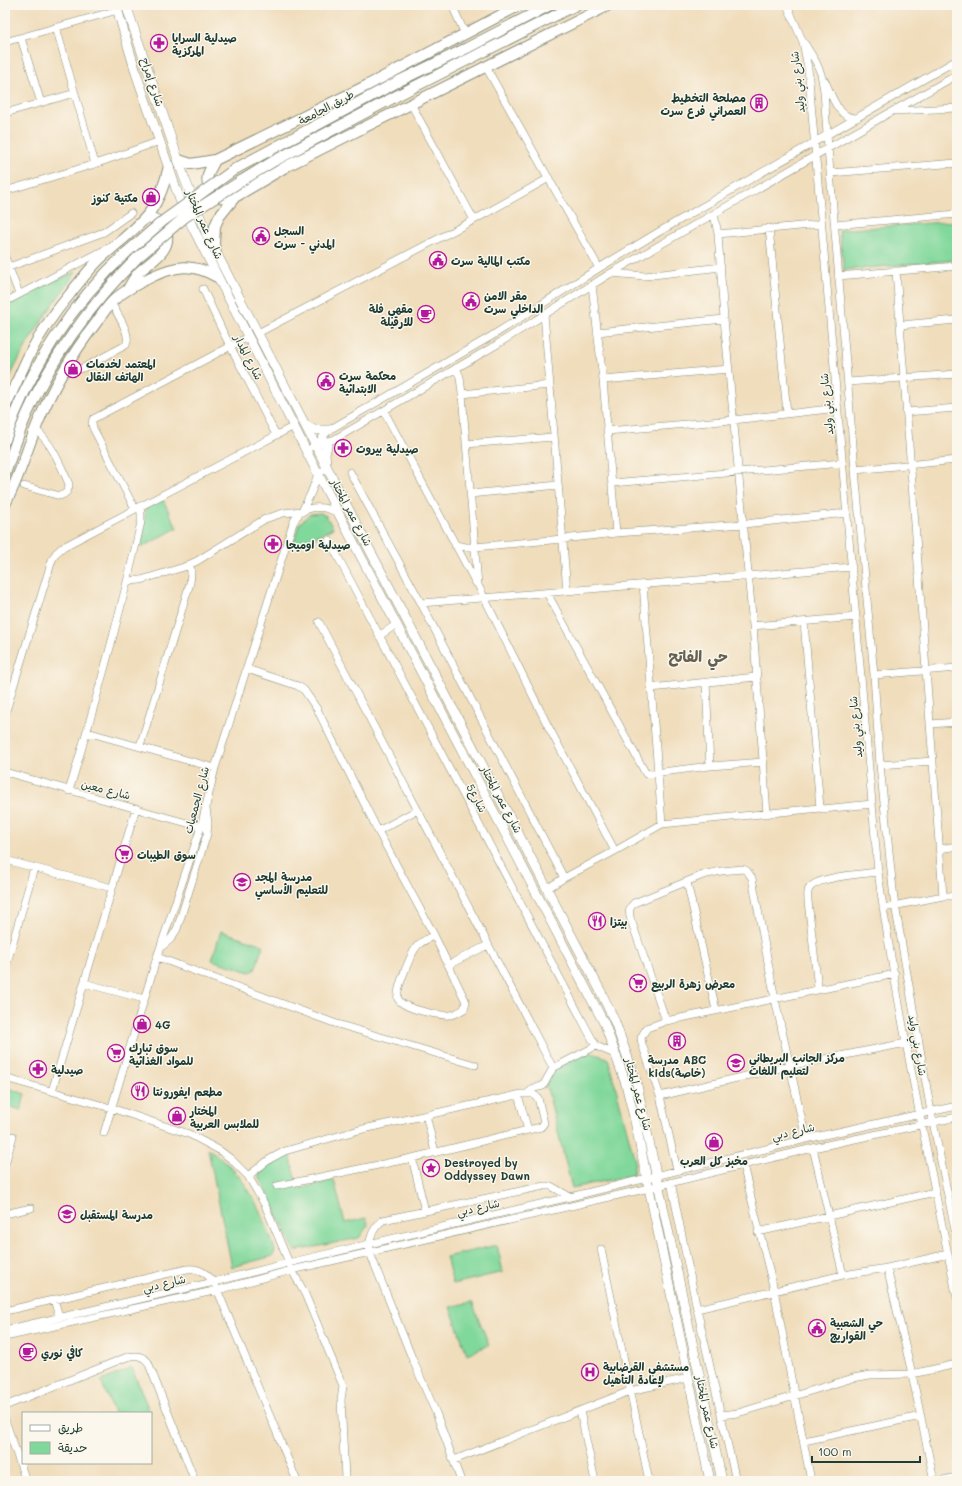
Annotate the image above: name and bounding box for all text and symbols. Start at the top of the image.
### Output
place label: صيدلية السرايا المركزية [172,30,237,58]
pharmacy icon: صيدلية السرايا المركزية [149,33,169,53]
street label: شارع بني وليد [786,50,812,114]
street label: شارع إمراح [136,56,168,109]
street label: طريق الجامعة [296,86,356,128]
place label: مصلحة التخطيط العمراني فرع سرت [661,90,746,121]
building icon: مصلحة التخطيط العمراني فرع سرت [749,93,769,113]
street label: شارع عمر المختار [181,186,227,262]
shop icon: مكتية كنوز [141,187,161,207]
place label: مكتية كنوز [91,190,138,206]
place label: السجل المدني - سرت [274,223,335,254]
public building icon: السجل المدني - سرت [251,226,271,246]
public building icon: مكتب المالية سرت [428,250,448,270]
place label: مكتب المالية سرت [451,253,530,268]
place label: مقر الامن الداخلي سرت [484,288,543,319]
public building icon: مقر الامن الداخلي سرت [461,291,481,311]
place label: مقهي فلة للارقيلة [369,301,413,329]
cafe icon: مقهي فلة للارقيلة [416,304,436,324]
street label: شارع المدار [229,331,267,383]
place label: المعتمد لخدمات الهاتف النقال [86,356,156,384]
shop icon: المعتمد لخدمات الهاتف النقال [63,359,83,379]
place label: محكمة سرت الابتدائية [339,368,396,396]
public building icon: محكمة سرت الابتدائية [316,371,336,391]
street label: شارع بني وليد [816,372,840,436]
pharmacy icon: صيدلية بيروت [333,438,353,458]
place label: صيدلية بيروت [356,441,418,456]
street label: شارع عمر المختار [326,475,376,549]
pharmacy icon: صيدلية اوميجا [263,534,283,554]
place label: صيدلية اوميجا [286,537,350,552]
district label: حي الفاتح [668,646,728,671]
street label: شارع بني وليد [845,695,869,759]
street label: شارع عمر المختار [476,762,526,836]
street label: شارع الجمعيات [180,765,214,836]
street label: شارع معين [79,776,132,804]
street label: شارع5 [462,781,491,816]
supermarket icon: سوق الطيبات [114,844,134,864]
place label: سوق الطيبات [137,847,196,863]
place label: مدرسة المجد للتعليم الأساسي [255,869,328,900]
school or university icon: مدرسة المجد للتعليم الأساسي [232,872,252,892]
restaurant icon: بيتزا [587,911,607,931]
place label: بيتزا [610,914,627,929]
supermarket icon: معرض زهرة الربيع [628,973,648,993]
place label: معرض زهرة الربيع [651,976,735,992]
street label: شارع بني وليد [901,1013,931,1078]
shop icon: 4G [132,1014,152,1034]
place label: 4G [155,1017,171,1032]
building icon: مدرسة ABC kids(خاصة) [667,1031,687,1051]
place label: سوق تبارك للمواد الغذائية [129,1040,193,1069]
supermarket icon: سوق تبارك للمواد الغذائية [106,1043,126,1063]
place label: مركز الجانب البريطاني لتعليم اللغات [749,1050,845,1080]
place label: مدرسة ABC kids(خاصة) [648,1052,706,1080]
school or university icon: مركز الجانب البريطاني لتعليم اللغات [726,1053,746,1073]
street label: شارع عمر المختار [620,1055,656,1133]
pharmacy icon: صيدلية [28,1059,48,1079]
place label: صيدلية [51,1062,83,1077]
restaurant icon: مطعم ايفورونتا [130,1081,150,1101]
place label: مطعم ايفورونتا [153,1084,223,1101]
place label: المختار للملابس العربية [189,1103,259,1131]
shop icon: المختار للملابس العربية [167,1106,187,1126]
street label: شارع دبي [770,1119,817,1147]
shop icon: مخبز كل العرب [704,1132,724,1152]
place label: مخبز كل العرب [680,1153,748,1168]
place label: Destroyed by Oddyssey Dawn [444,1155,530,1183]
place icon: Destroyed by Oddyssey Dawn [421,1158,441,1178]
street label: شارع دبي [455,1195,502,1223]
school or university icon: مدرسة المستقبل [57,1204,77,1224]
place label: مدرسة المستقبل [80,1207,153,1222]
street label: شارع دبي [141,1271,188,1299]
place label: حي الشعبية القواريج [830,1315,883,1344]
public building icon: حي الشعبية القواريج [807,1318,827,1338]
cafe icon: كافي نوري [18,1342,38,1362]
place label: كافي نوري [41,1345,83,1362]
place label: مستشفي القرضابية لإعادة التأهيل [603,1359,689,1388]
hospital icon: مستشفي القرضابية لإعادة التأهيل [580,1362,600,1382]
street label: شارع عمر المختار [691,1373,723,1450]
legend [22,1412,152,1464]
text: طريق [58,1419,83,1435]
scale bar [812,1438,920,1464]
text: حديقة [58,1439,87,1455]
text: 100 m [818,1443,852,1459]

